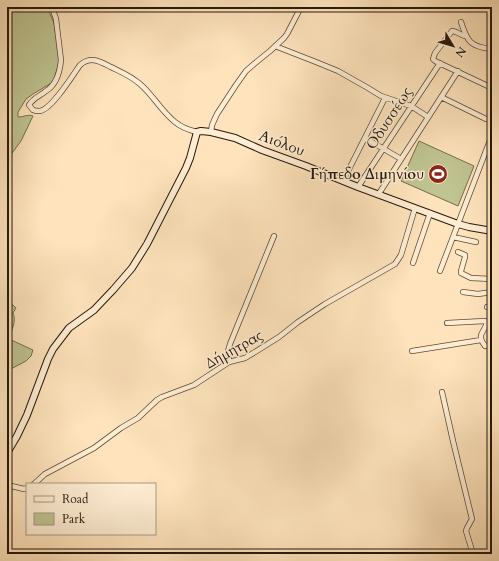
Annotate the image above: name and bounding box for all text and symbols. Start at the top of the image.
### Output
north arrow [433,26,473,66]
text: N [451,43,469,61]
street label: Οδυσσέως [361,82,417,153]
street label: Αιόλου [256,125,308,161]
sports icon: Γήπεδο Διμηνίου [427,163,449,185]
place label: Γήπεδο Διμηνίου [310,164,424,184]
street label: Δήμητρας [202,325,267,373]
legend [26,483,156,535]
text: Road [62,491,89,507]
text: Park [62,511,86,527]

